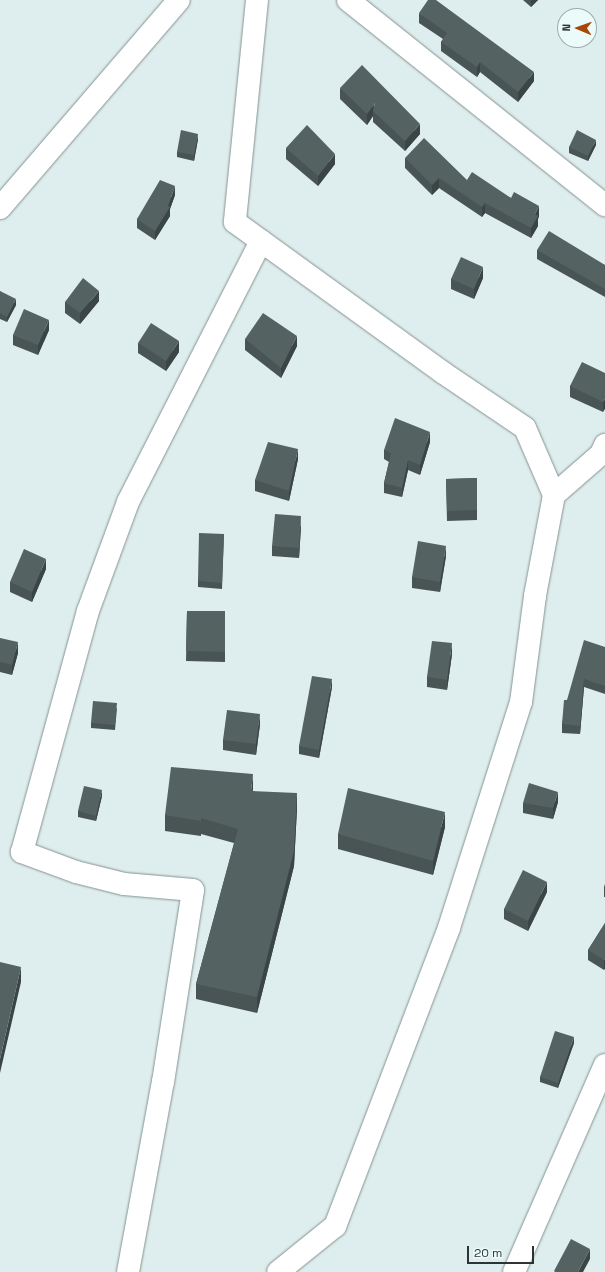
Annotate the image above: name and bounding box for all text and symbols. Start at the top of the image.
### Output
north arrow [557,8,597,48]
text: N [559,24,573,32]
scale bar [469,1238,536,1264]
text: 20 m [474,1245,502,1261]

